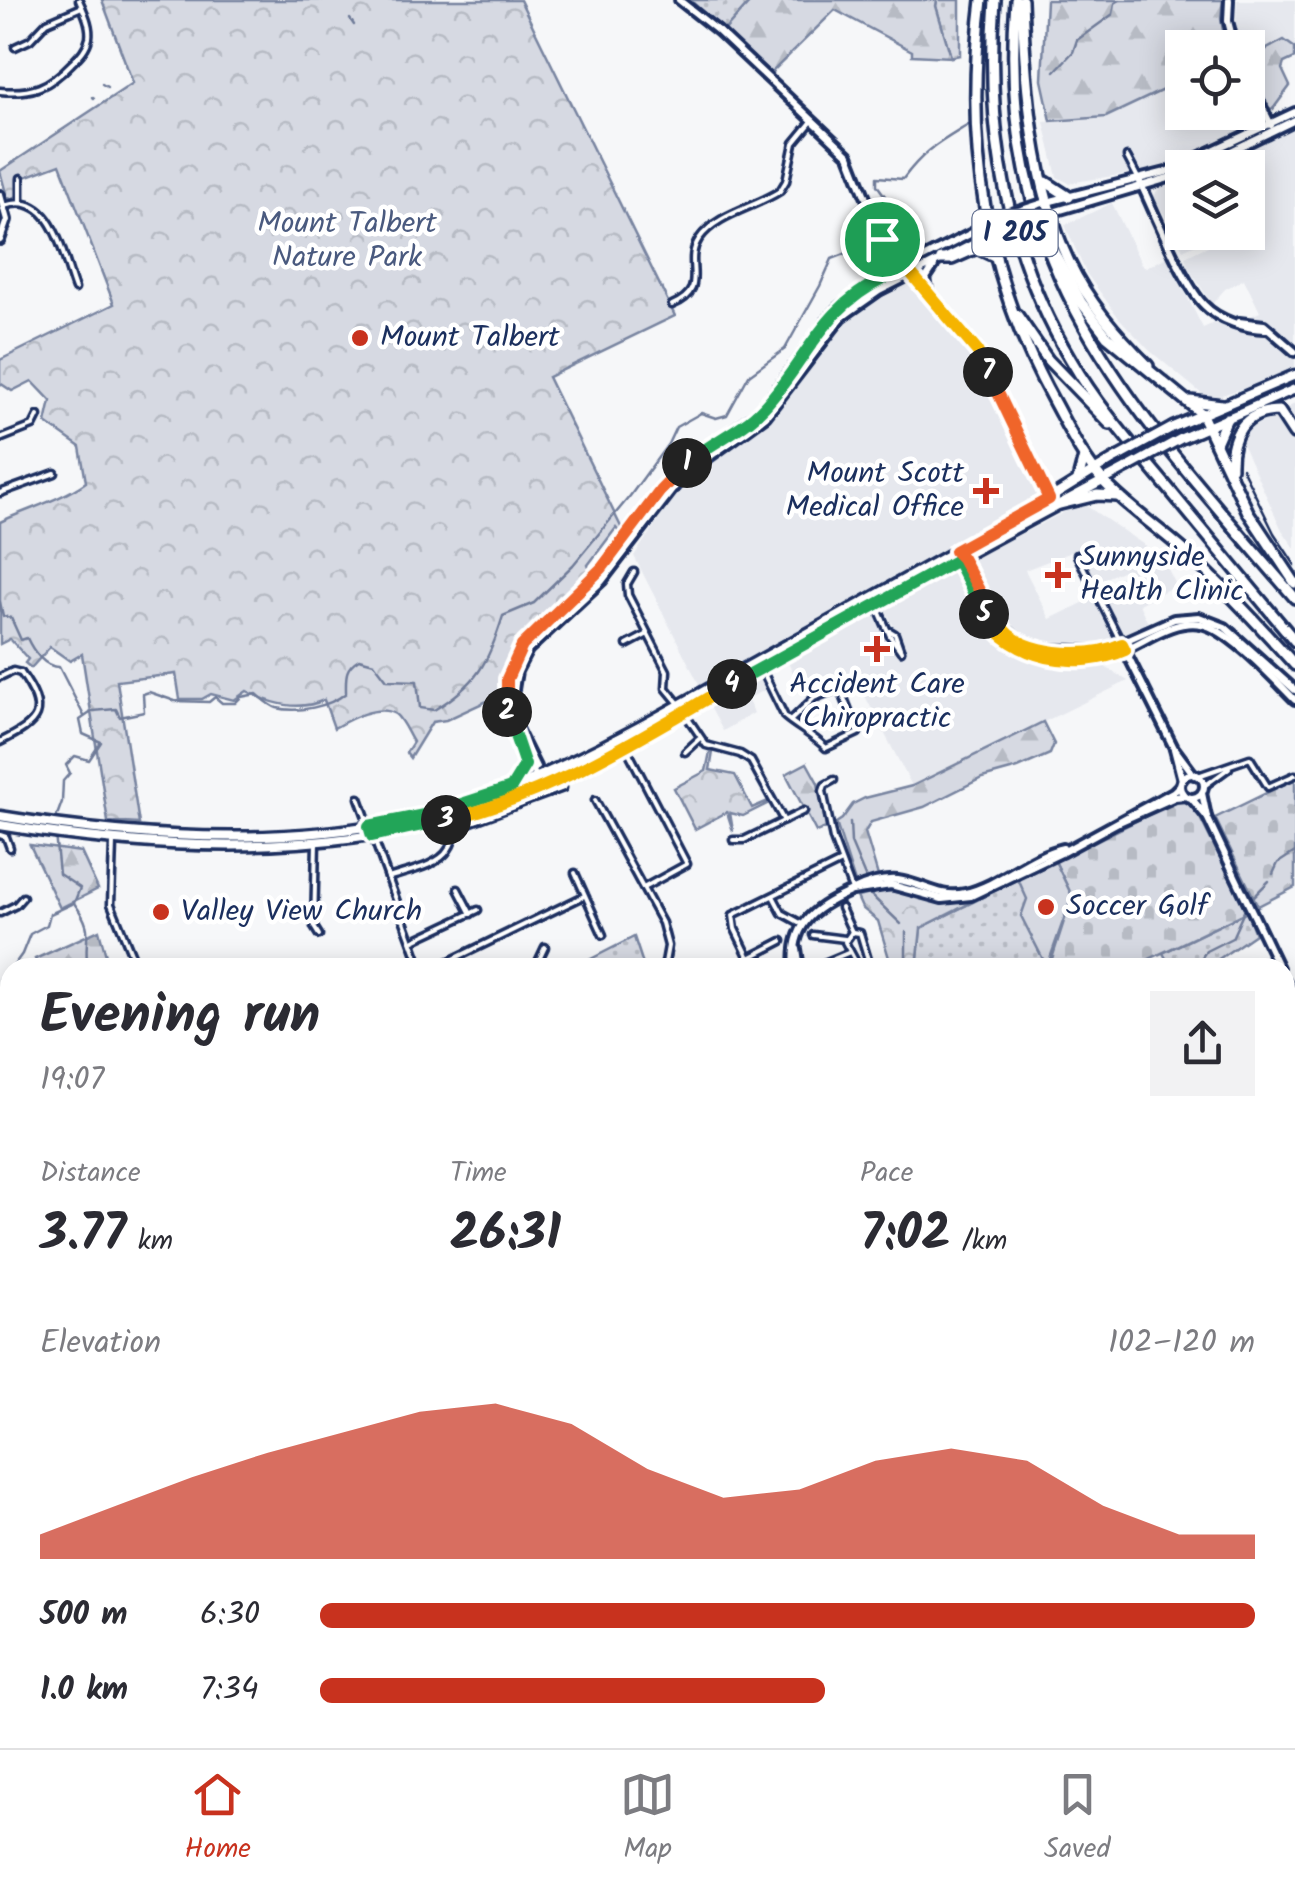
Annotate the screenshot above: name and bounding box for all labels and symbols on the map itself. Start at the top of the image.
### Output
pin [840,197,925,282]
park label: Mount Talbert Nature Park [257,200,437,282]
road number: I 205 [972,210,1058,256]
place label: Mount Talbert [380,314,560,362]
marker: Mount Talbert [349,327,371,349]
pin: 7 [963,347,1013,397]
pin: 1 [662,438,712,488]
place label: Mount Scott Medical Office [786,450,964,532]
marker: Mount Scott Medical Office [973,478,999,504]
place label: Sunnyside Health Clinic [1080,534,1244,616]
marker: Sunnyside Health Clinic [1045,562,1071,588]
pin: 5 [959,589,1009,639]
marker: Accident Care Chiropractic [864,636,890,662]
pin: 4 [707,659,757,709]
place label: Accident Care Chiropractic [789,661,965,743]
pin: 2 [482,687,532,737]
pin: 3 [421,795,471,845]
place label: Soccer Golf [1066,883,1211,931]
place label: Valley View Church [181,888,422,936]
marker: Soccer Golf [1035,896,1057,918]
marker: Valley View Church [150,901,172,923]

